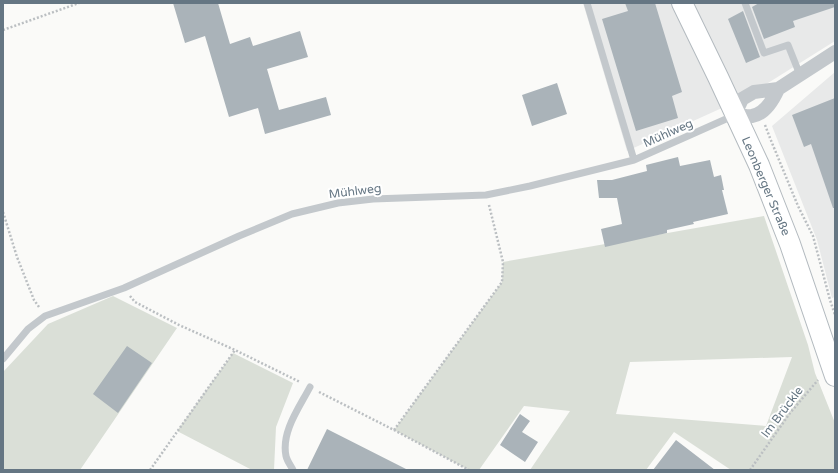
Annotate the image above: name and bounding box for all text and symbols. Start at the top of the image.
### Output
street label: Mühlweg [641,116,695,150]
street label: Leonberger Straße [739,134,793,238]
street label: Mühlweg [328,181,382,201]
street label: Im Brückle [758,384,806,440]

